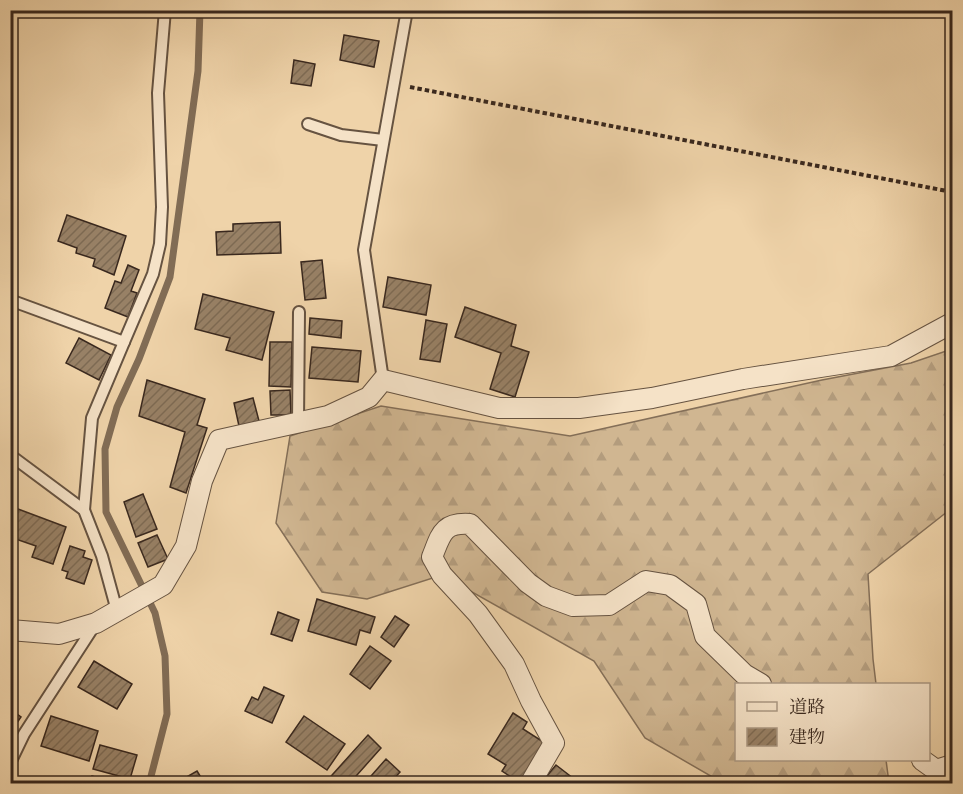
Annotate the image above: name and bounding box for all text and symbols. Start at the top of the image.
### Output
legend [735,683,930,761]
text: 道路 [789,697,825,719]
text: 建物 [789,727,825,749]

